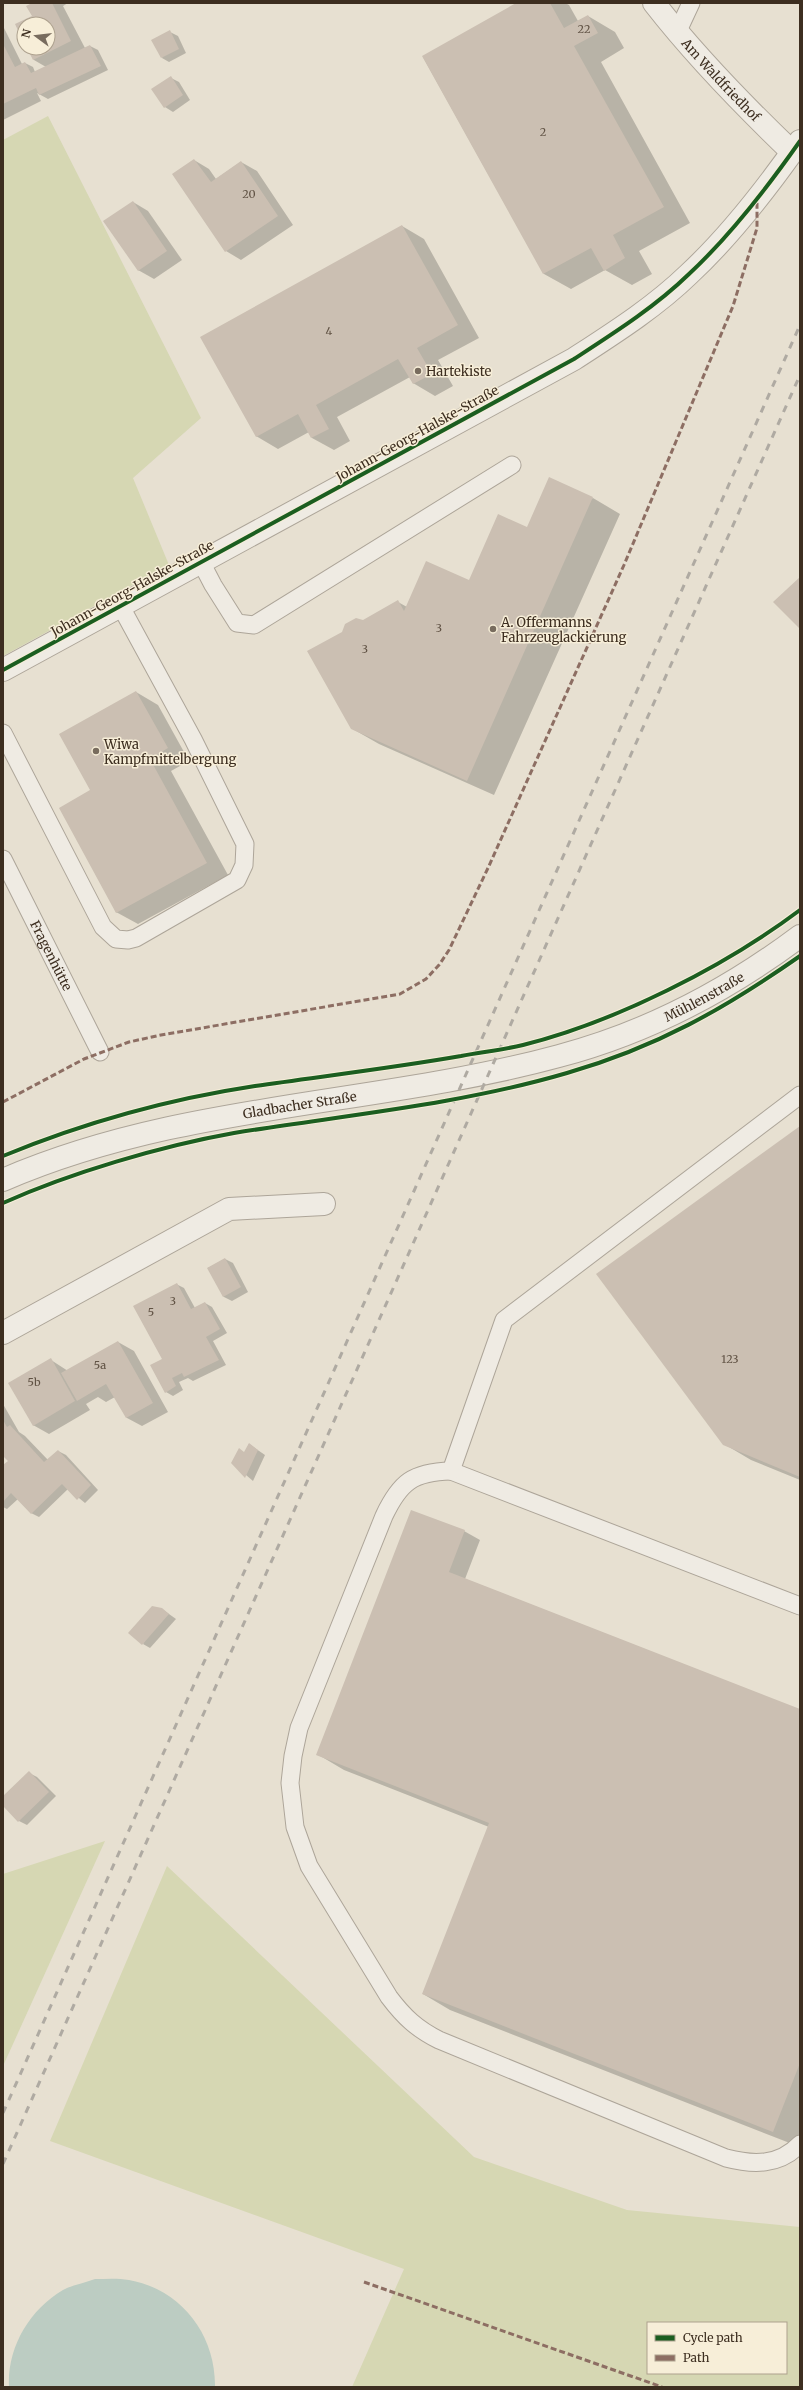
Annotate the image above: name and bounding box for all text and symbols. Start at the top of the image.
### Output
north arrow [16,16,56,56]
house number: 22 [578,22,590,36]
text: N [18,27,34,39]
street label: Am Waldfriedhof [677,34,764,126]
house number: 2 [540,125,546,139]
house number: 20 [242,187,256,201]
house number: 4 [326,324,333,338]
place label: Hartekiste [426,363,491,380]
marker: Hartekiste [413,366,423,376]
street label: Johann-Georg-Halske-Straße [332,381,502,486]
street label: Johann-Georg-Halske-Straße [47,536,217,641]
place label: A. Offermanns Fahrzeuglackierung [500,614,626,646]
house number: 3 [436,621,442,635]
marker: A. Offermanns Fahrzeuglackierung [488,624,498,634]
house number: 3 [362,642,368,656]
place label: Wiwa Kampfmittelbergung [103,736,237,768]
marker: Wiwa Kampfmittelbergung [91,746,101,756]
street label: Fragenhütte [26,918,76,994]
street label: Mühlenstraße [662,968,747,1026]
street label: Gladbacher Straße [242,1088,358,1123]
house number: 3 [170,1294,176,1308]
house number: 5 [148,1305,154,1319]
house number: 123 [721,1352,739,1366]
house number: 5a [94,1358,106,1372]
house number: 5b [27,1375,41,1389]
legend [647,2322,787,2374]
text: Cycle path [683,2330,743,2345]
text: Path [683,2350,709,2365]

